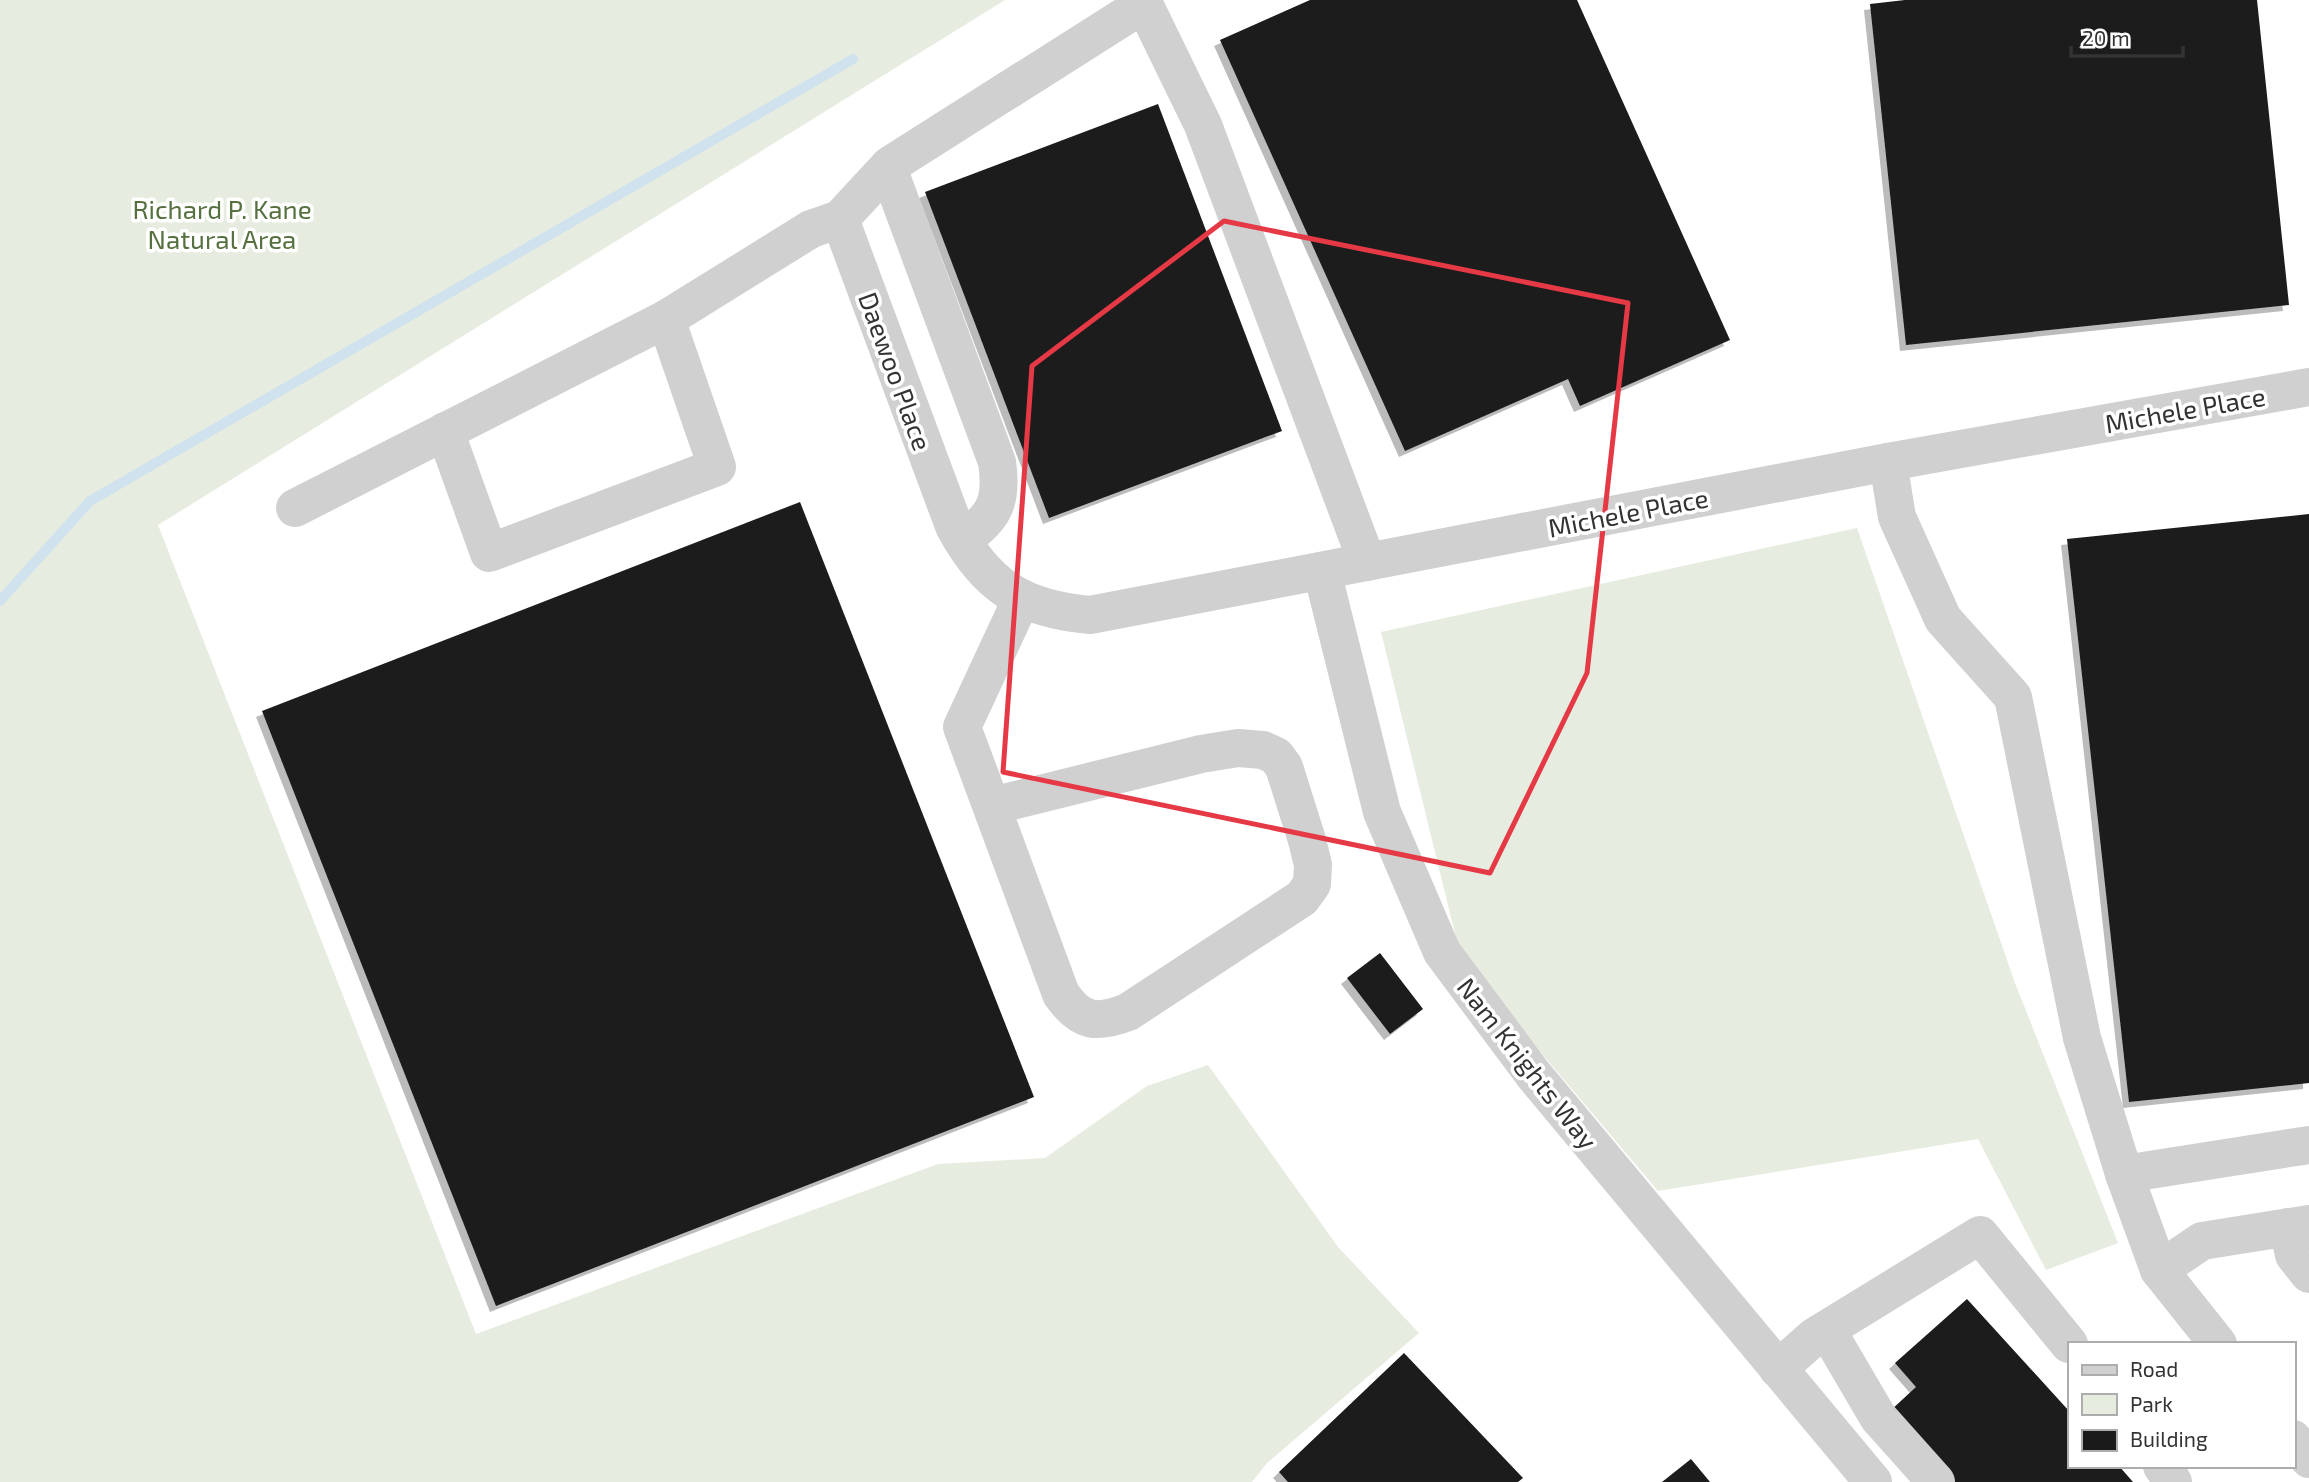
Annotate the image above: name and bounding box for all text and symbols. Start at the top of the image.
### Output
scale bar [2071,14,2183,58]
text: 20 m [2082,25,2130,50]
park label: Richard P. Kane Natural Area [132,193,312,254]
street label: Daewoo Place [853,288,939,454]
street label: Michele Place [2102,380,2268,438]
street label: Michele Place [1545,481,1711,543]
street label: Nam Knights Way [1452,971,1605,1155]
legend [2068,1342,2295,1468]
text: Road [2130,1356,2178,1381]
text: Park [2130,1391,2173,1416]
text: Building [2130,1426,2208,1451]

